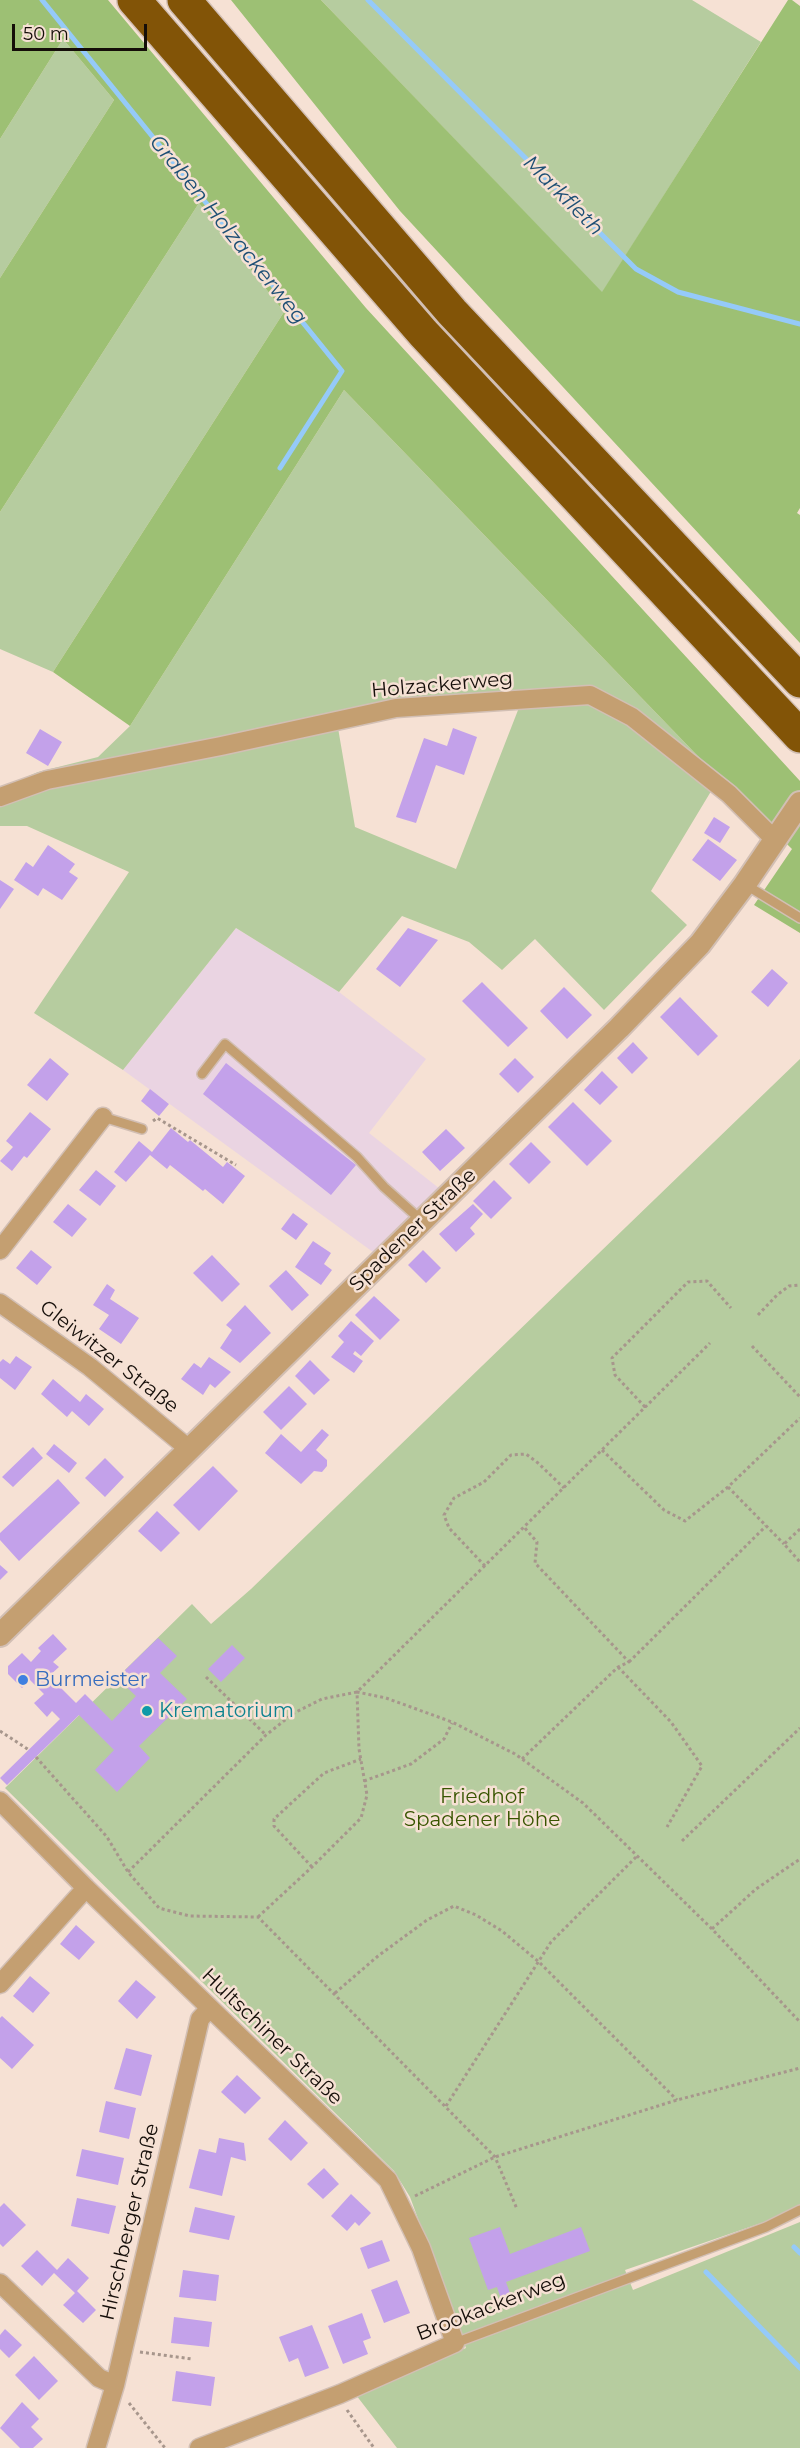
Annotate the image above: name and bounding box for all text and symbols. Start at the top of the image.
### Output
scale bar [15,12,150,50]
text: 50 m [23,23,69,45]
water label: Graben Holzackerweg [144,130,312,330]
water label: Markfleth [518,151,608,241]
street label: Holzackerweg [370,667,514,703]
street label: Spadener Straße [345,1163,481,1297]
street label: Gleiwitzer Straße [35,1295,183,1419]
place label: Burmeister [35,1668,148,1692]
marker: Burmeister [16,1673,30,1687]
place label: Krematorium [159,1699,294,1723]
marker: Krematorium [140,1704,154,1718]
park label: Friedhof Spadener Höhe [404,1785,560,1832]
street label: Hultschiner Straße [197,1964,347,2110]
street label: Hirschberger Straße [96,2121,164,2323]
street label: Brookackerweg [413,2268,569,2346]

